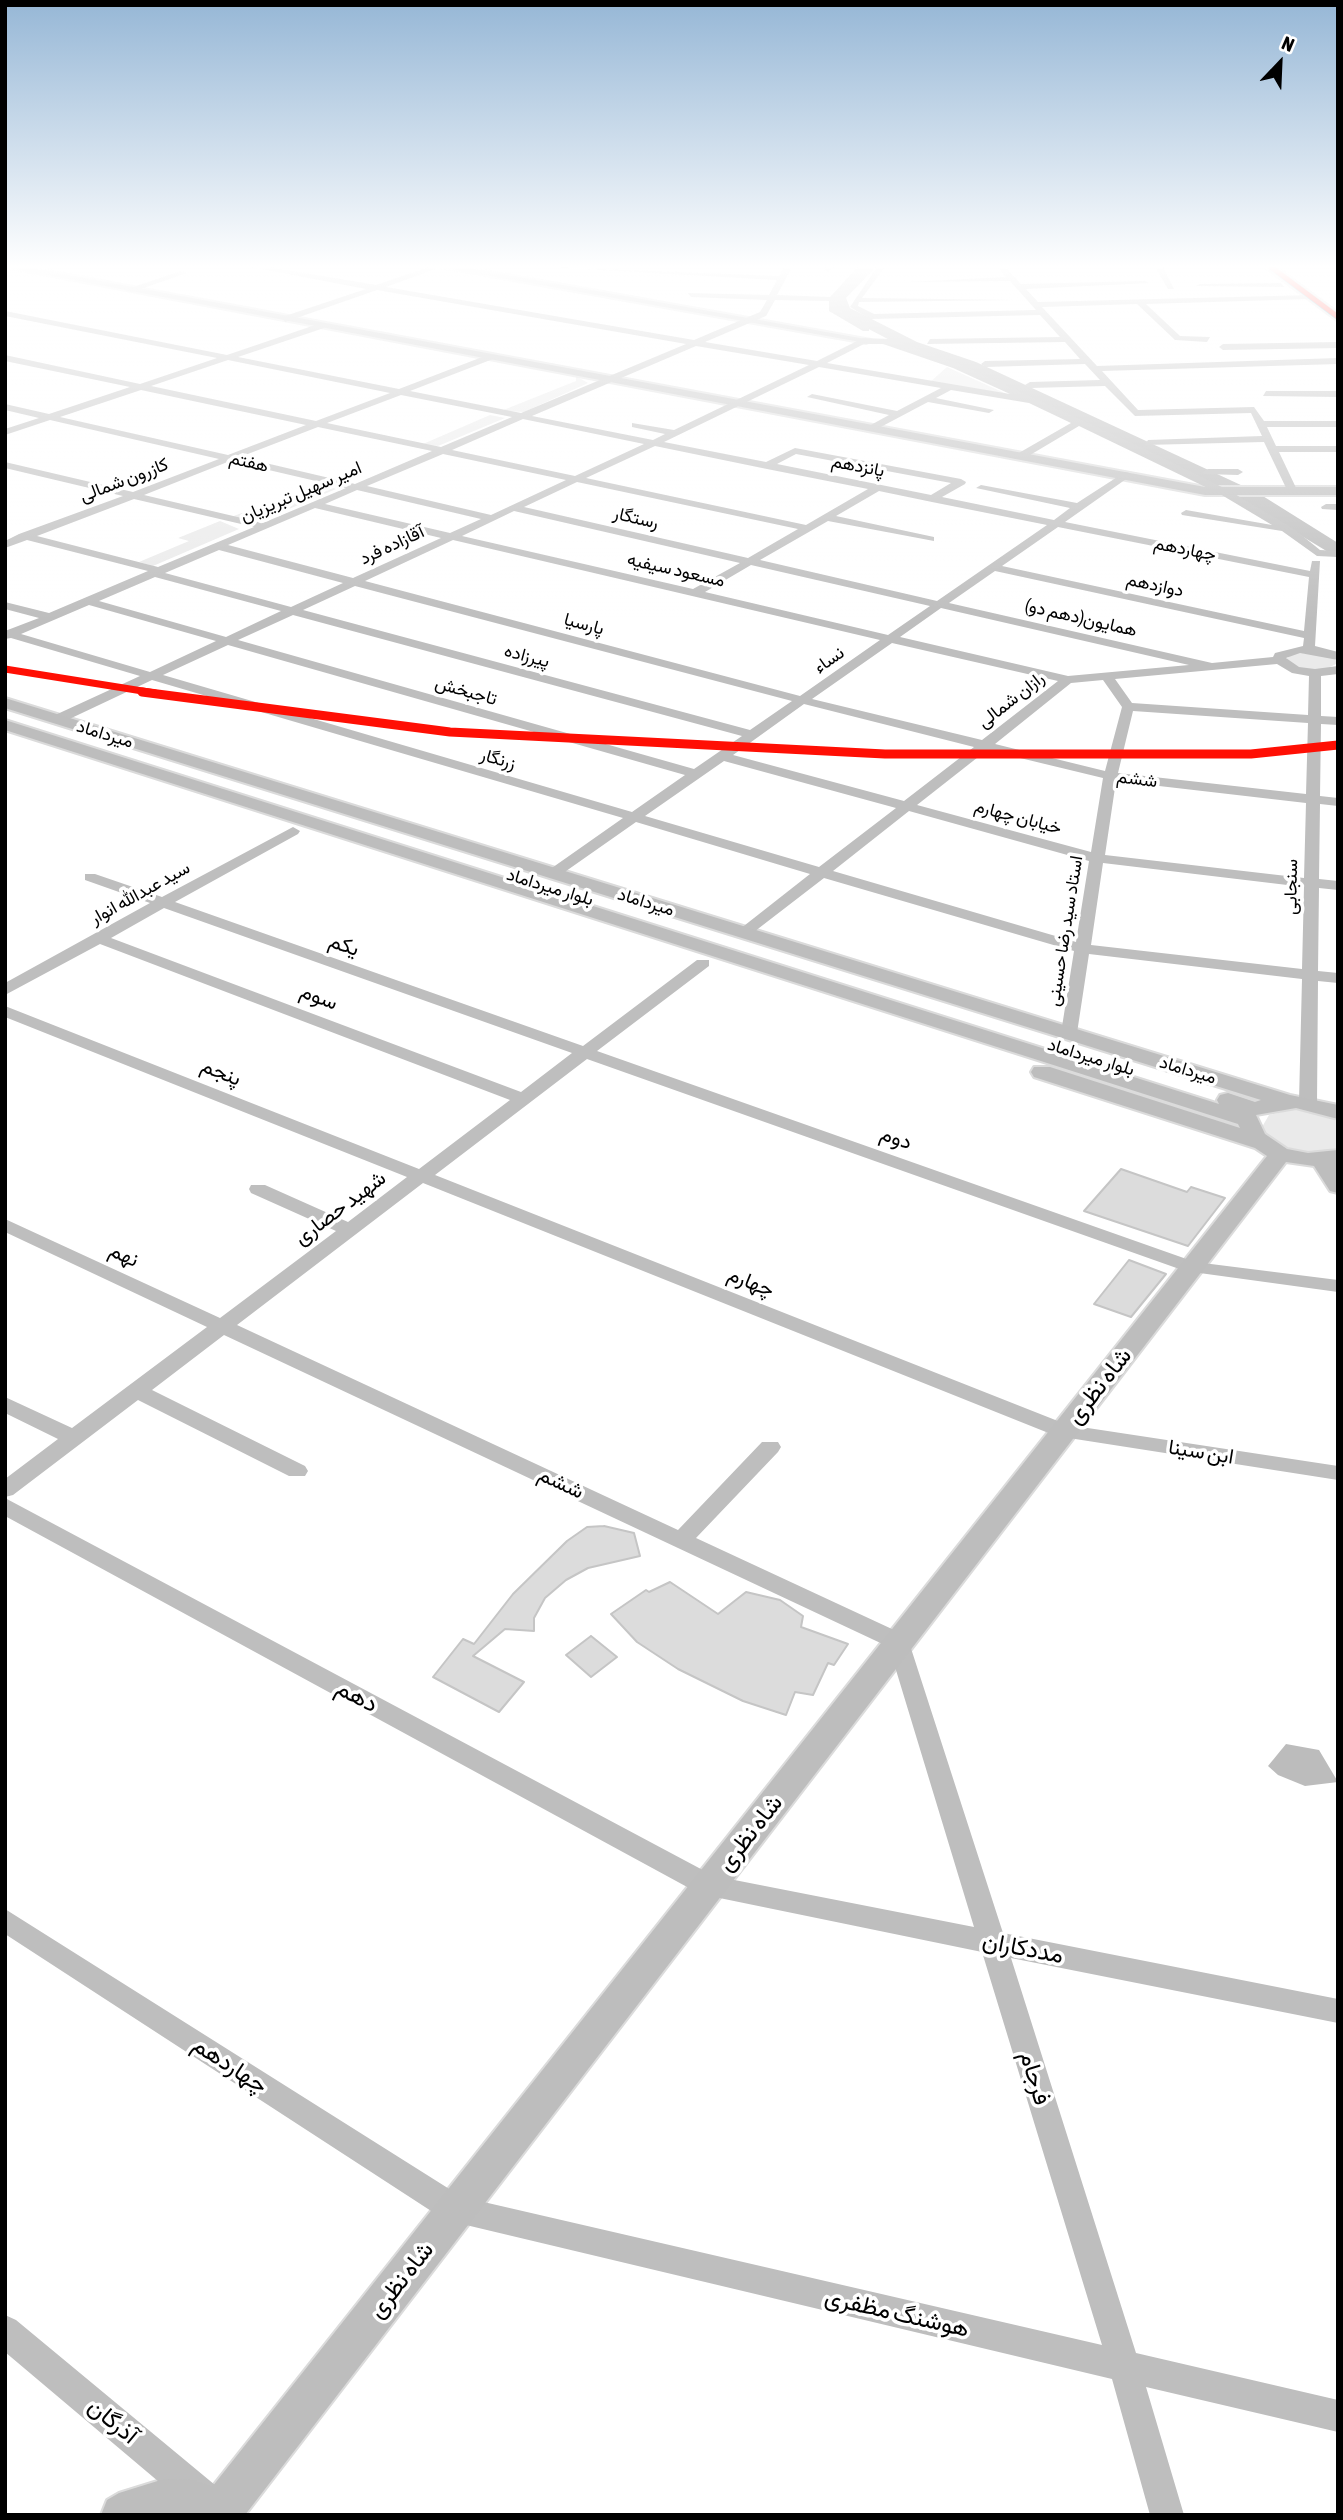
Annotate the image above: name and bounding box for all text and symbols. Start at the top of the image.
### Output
north arrow [1245,28,1315,98]
text: N [1279,31,1298,56]
street label: هفتم [227,447,271,477]
street label: پانزدهم [830,450,886,482]
street label: کازرون شمالی [77,453,171,507]
street label: امیر سهیل تبریزیان [237,457,365,527]
street label: رستگار [611,502,661,534]
street label: آقازاده فرد [356,521,428,569]
street label: چهاردهم [1152,532,1218,566]
street label: مسعود سیفیه [625,548,727,592]
street label: دوازدهم [1124,568,1186,602]
street label: همایون(دهم دو) [1023,595,1139,641]
street label: پارسیا [562,608,606,640]
street label: پیرزاده [502,640,552,672]
street label: نساء [810,642,848,678]
street label: رازان شمالی [973,667,1049,733]
street label: تاجبخش [433,672,499,710]
street label: میرداماد [74,715,136,753]
street label: زرنگار [478,744,518,774]
street label: ششم [1115,766,1159,792]
street label: خیابان چهارم [972,795,1064,839]
street label: استاد سید رضا حسینی [1042,854,1088,1008]
street label: سید عبدالله انوار [86,857,194,929]
street label: سنجابی [1280,859,1302,915]
street label: بلوار میرداماد [504,864,596,910]
street label: میرداماد [615,883,677,921]
street label: یکم [325,928,363,962]
street label: سوم [297,978,341,1016]
street label: بلوار میرداماد [1045,1034,1137,1080]
street label: میرداماد [1157,1051,1219,1089]
street label: پنجم [197,1053,245,1091]
street label: دوم [877,1121,915,1155]
street label: شهید حصاری [289,1165,391,1251]
street label: نهم [105,1237,143,1273]
street label: چهارم [724,1261,778,1303]
street label: شاه نظری [1060,1342,1138,1430]
street label: ابن سینا [1167,1434,1235,1470]
street label: ششم [534,1462,588,1504]
street label: دهم [331,1673,383,1719]
street label: شاه نظری [711,1789,789,1877]
street label: مددکاران [980,1926,1066,1970]
street label: چهاردهم [187,2030,273,2100]
street label: فرجام [1013,2047,1057,2109]
street label: شاه نظری [362,2236,440,2324]
street label: هوشنگ مظفری [822,2282,972,2344]
street label: آذرگان [82,2392,144,2450]

